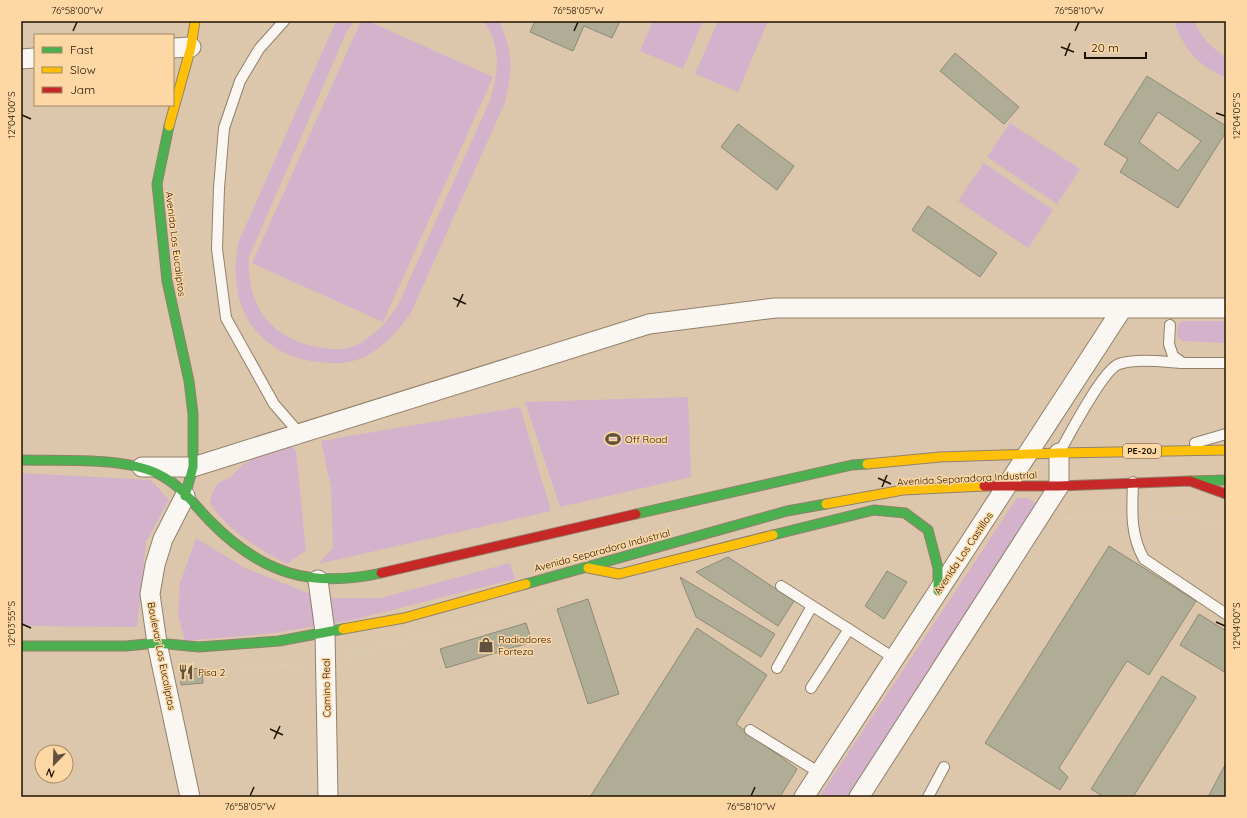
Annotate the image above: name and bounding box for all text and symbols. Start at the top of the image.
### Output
text: 76°58'00"W [51,4,103,17]
text: 76°58'05"W [552,4,604,17]
text: 76°58'10"W [1054,4,1104,17]
legend [34,34,174,106]
scale bar [1085,34,1146,60]
text: 20 m [1091,40,1119,55]
text: Fast [70,42,94,57]
text: Slow [70,62,96,77]
text: Jam [70,82,95,97]
text: 12°04'00"S [5,91,18,139]
text: 12°04'05"S [1230,92,1243,139]
street label: Avenida Los Eucaliptos [163,191,188,298]
sports icon: Off Road [604,430,622,448]
place label: Off Road [625,433,667,446]
road number: PE-20J [1123,444,1161,458]
street label: Avenida Separadora Industrial [897,468,1037,489]
street label: Avenida Los Castillos [931,509,996,597]
street label: Avenida Separadora Industrial [533,526,672,575]
text: 12°03'55"S [5,601,18,647]
street label: Boulevar Los Eucaliptos [145,601,178,712]
text: 12°04'00"S [1230,602,1243,650]
place label: Radiadores Forteza [498,633,551,658]
shop icon: Radiadores Forteza [477,636,495,654]
street label: Camino Real [319,658,334,718]
restaurant icon: Pisa 2 [177,663,195,681]
place label: Pisa 2 [198,666,226,679]
north arrow [34,744,74,784]
text: N [44,765,57,781]
text: 76°58'05"W [224,800,276,813]
text: 76°58'10"W [726,800,776,813]

